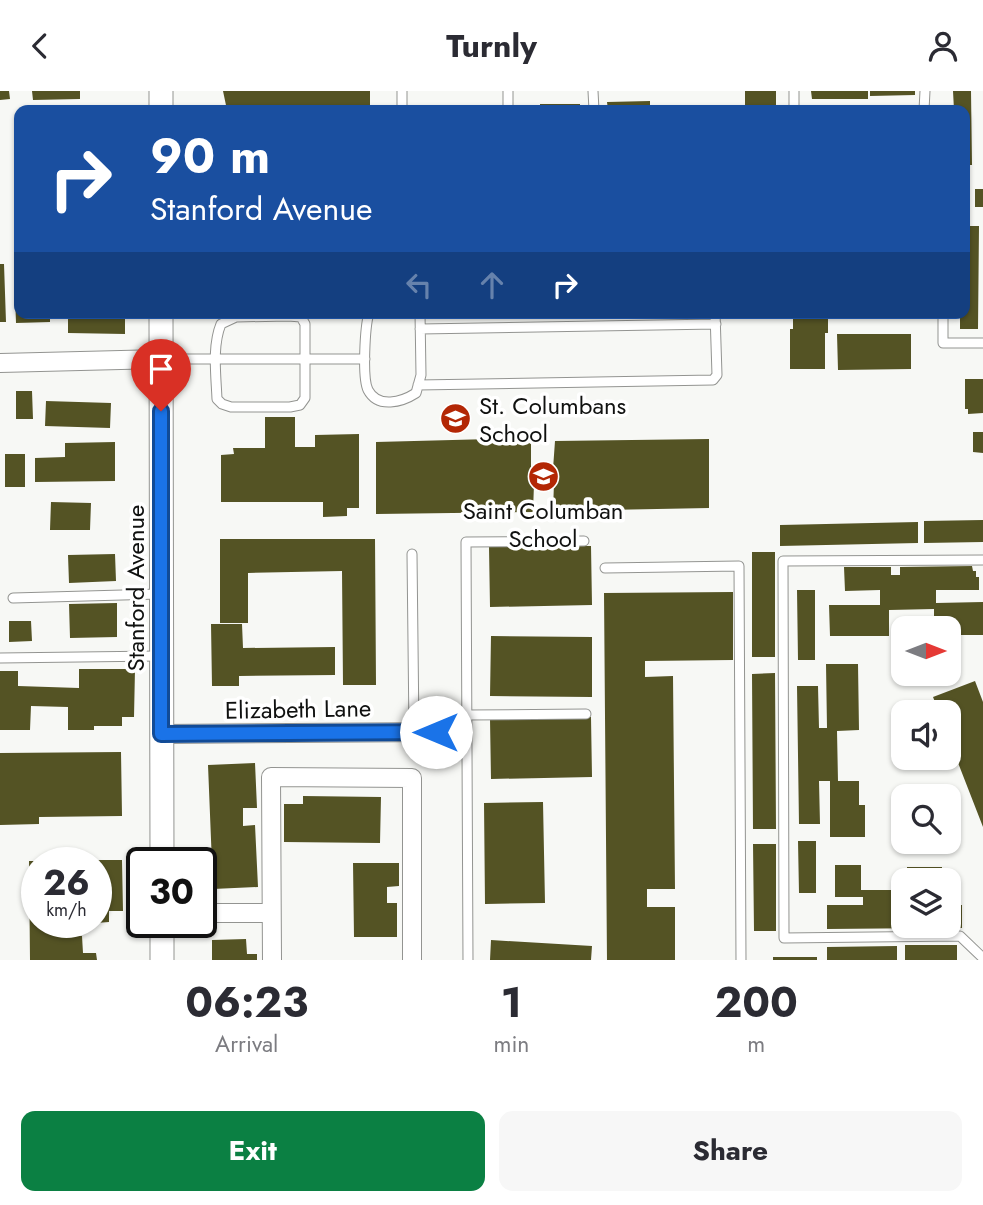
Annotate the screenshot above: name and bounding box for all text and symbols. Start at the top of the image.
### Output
text: Turnly [446,23,537,69]
icon: back [21,27,59,65]
icon: person [924,27,962,65]
text: 90 m [150,121,270,191]
icon: right [35,133,126,224]
text: Stanford Avenue [150,186,373,232]
icon: left [400,266,438,304]
icon: ahead [473,266,511,304]
icon: right [546,266,584,304]
pin [131,339,191,411]
icon: arrive [142,350,180,388]
place label: St. Columbans School [479,388,626,451]
school or university icon: St. Columbans School [439,402,473,436]
school or university icon: Saint Columban School [526,459,560,493]
place label: Saint Columban School [463,493,623,556]
street label: Stanford Avenue [118,505,153,671]
north arrow [891,616,961,686]
map controls [891,616,961,938]
street label: Elizabeth Lane [224,690,372,728]
position arrow [399,695,473,769]
button: sound [891,700,961,770]
button: search [891,784,961,854]
speed limit sign: 30 [126,847,217,938]
text: 26 [43,858,90,908]
button: layers [891,868,961,938]
text: km/h [46,897,87,923]
text: 06:23 [185,972,308,1033]
text: 1 [501,972,522,1033]
text: 200 [715,972,798,1033]
text: Arrival [215,1027,278,1061]
text: min [493,1027,529,1061]
text: m [747,1027,765,1061]
button: Exit [21,1111,485,1191]
button: Share [499,1111,962,1191]

